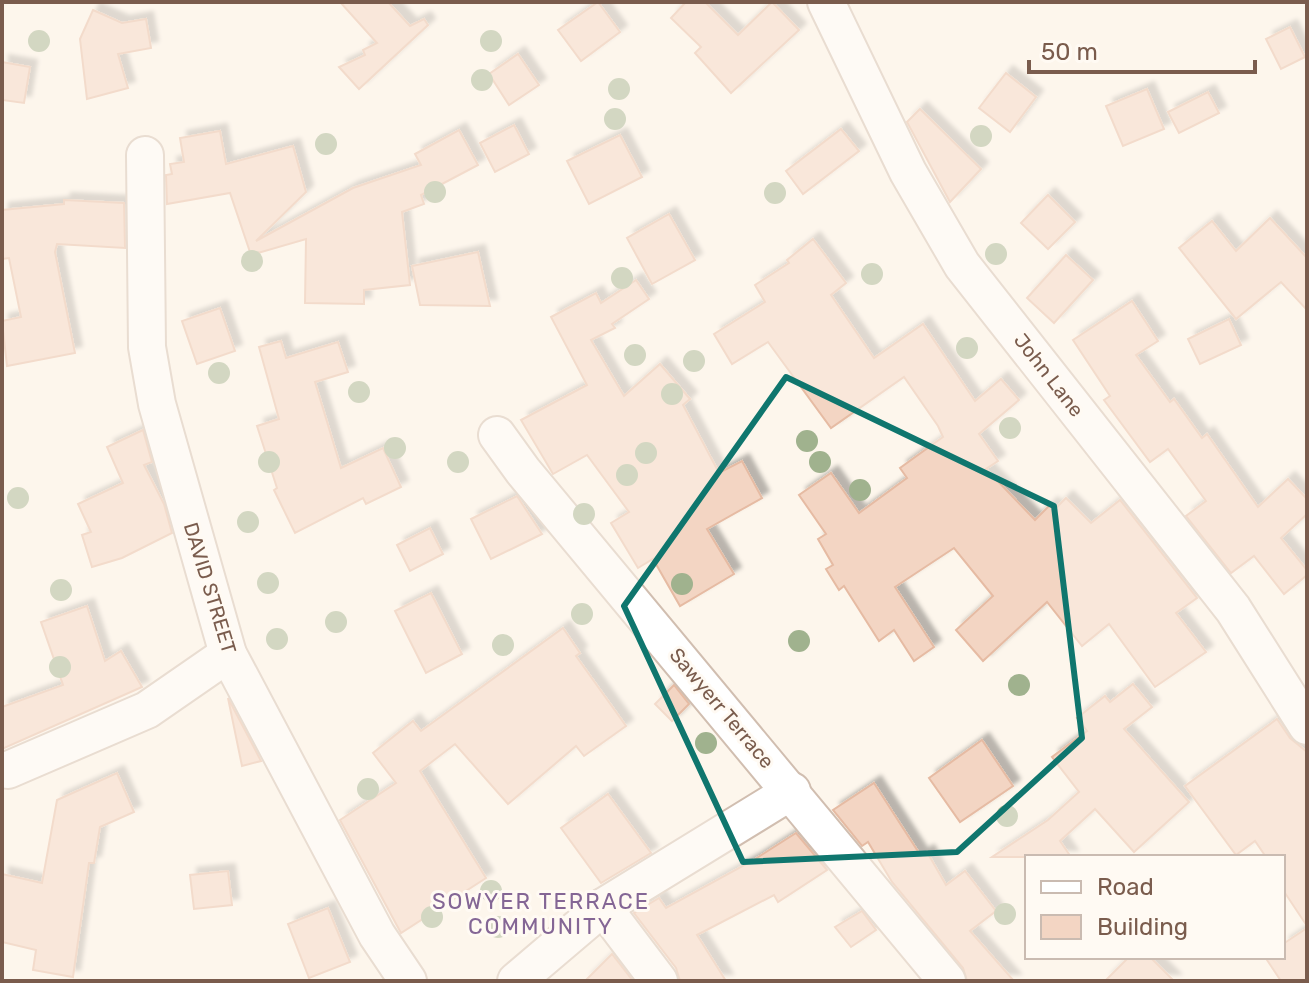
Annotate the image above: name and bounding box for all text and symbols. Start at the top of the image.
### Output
scale bar [1029,24,1255,74]
text: 50 m [1041,38,1098,66]
street label: John Lane [1009,329,1089,421]
street label: DAVID STREET [179,519,241,657]
street label: Sawyerr Terrace [665,643,779,773]
legend [1025,855,1285,959]
text: Road [1097,873,1154,901]
district label: SOWYER TERRACE COMMUNITY [432,888,650,940]
text: Building [1097,913,1188,941]

